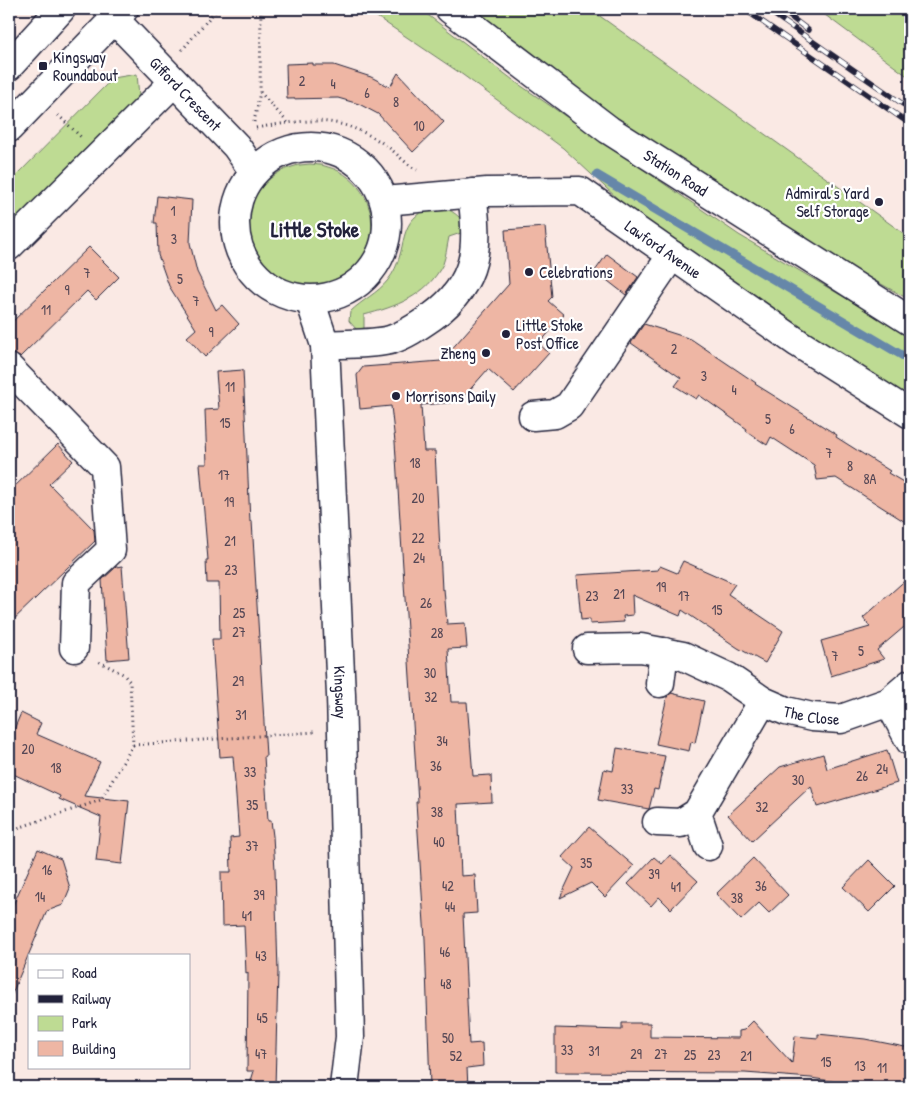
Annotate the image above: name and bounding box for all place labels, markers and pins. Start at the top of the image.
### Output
place label: Kingsway Roundabout [53,46,118,86]
marker: Kingsway Roundabout [37,60,49,72]
place label: Admiral's Yard Self Storage [786,182,870,222]
marker: Admiral's Yard Self Storage [873,196,885,208]
place label: Celebrations [539,261,613,283]
marker: Celebrations [523,266,535,278]
place label: Little Stoke Post Office [516,314,584,354]
marker: Little Stoke Post Office [500,328,512,340]
place label: Zheng [440,342,476,364]
marker: Zheng [480,347,492,359]
place label: Morrisons Daily [406,385,496,407]
marker: Morrisons Daily [390,390,402,402]

